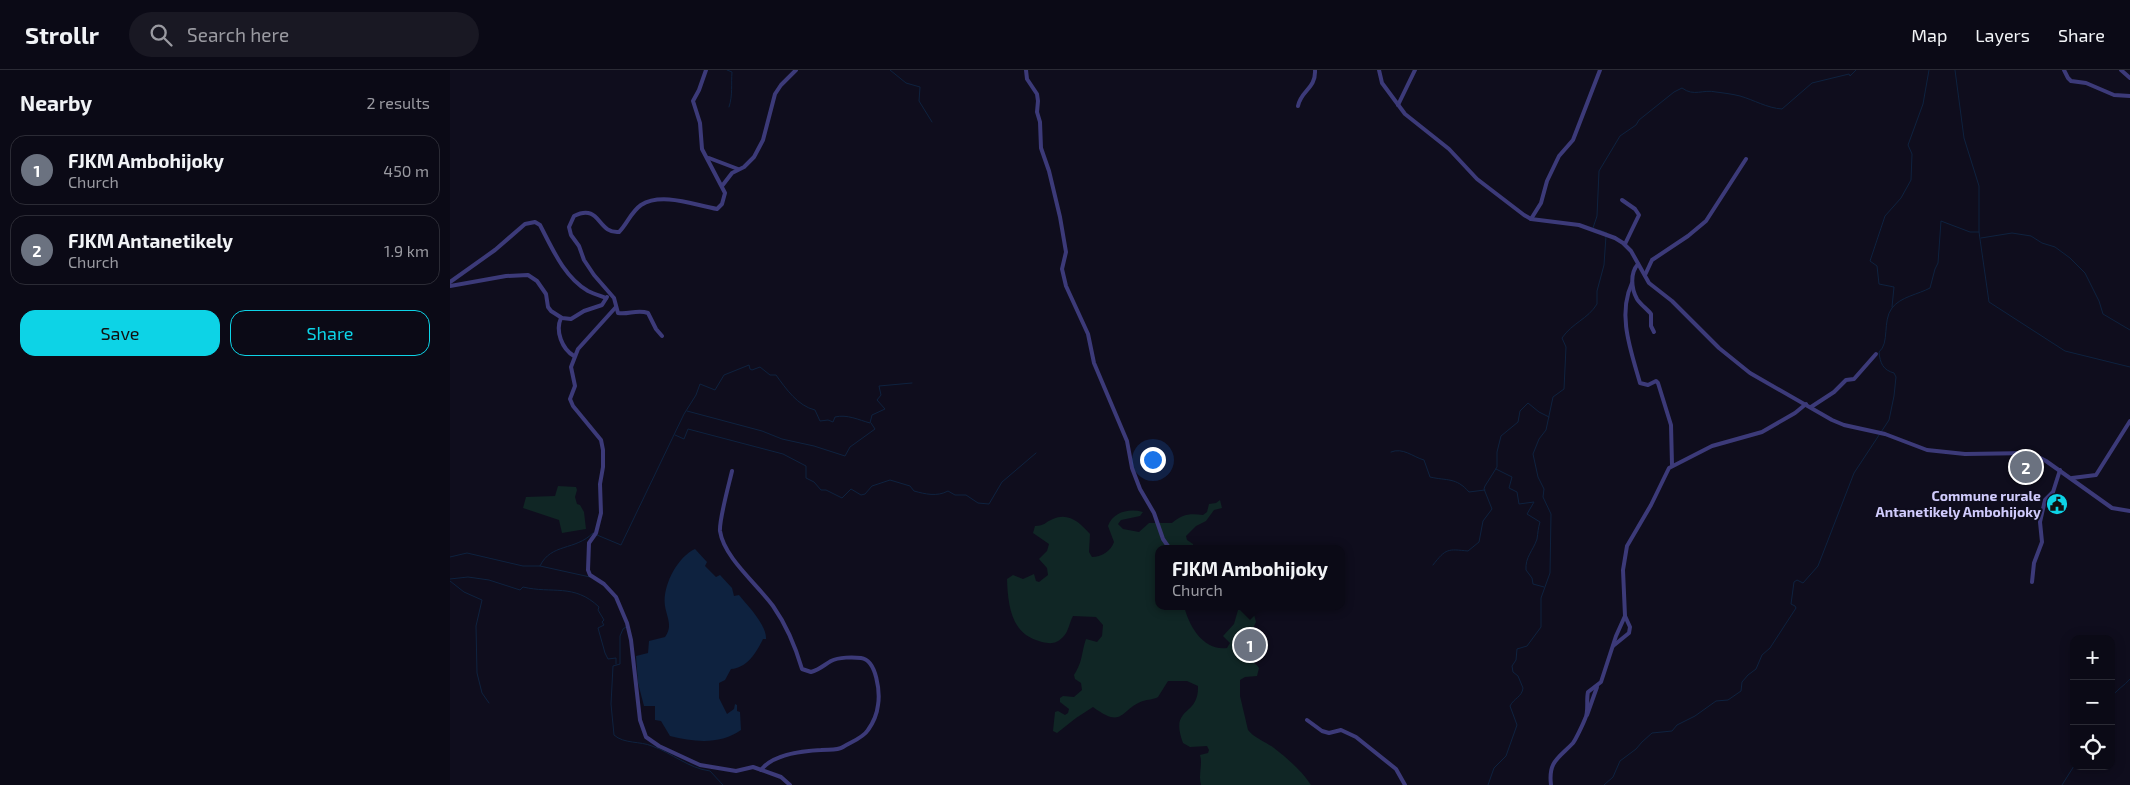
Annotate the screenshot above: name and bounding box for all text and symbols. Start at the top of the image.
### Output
search box [129,12,479,57]
text: Strollr [25,20,99,49]
icon: search [147,21,175,49]
text: Search here [187,23,289,46]
text: Map [1911,24,1947,46]
text: Layers [1975,24,2030,46]
text: Share [2058,24,2105,46]
text: Nearby [20,90,92,115]
text: 2 results [367,93,430,112]
text: FJKM Ambohijoky [68,149,224,172]
text: 1 [34,161,40,180]
text: 450 m [383,161,429,180]
text: Church [68,172,119,191]
text: FJKM Antanetikely [68,229,233,252]
text: 2 [32,241,42,260]
text: 1.9 km [384,241,429,260]
text: Church [68,252,119,271]
button: Save [20,310,220,356]
button: Share [230,310,430,356]
your location [1140,447,1166,473]
pin: 2 [2010,448,2042,486]
place label: Commune rurale Antanetikely Ambohijoky [1876,487,2041,520]
public building icon: Commune rurale Antanetikely Ambohijoky [2045,492,2069,516]
popup [1155,545,1345,610]
text: FJKM Ambohijoky [1172,557,1328,580]
text: Church [1172,580,1223,599]
pin: 1 [1234,626,1266,664]
map controls [2070,635,2115,770]
button: + [2070,635,2115,680]
button: − [2070,680,2115,725]
button: locate [2070,725,2115,770]

